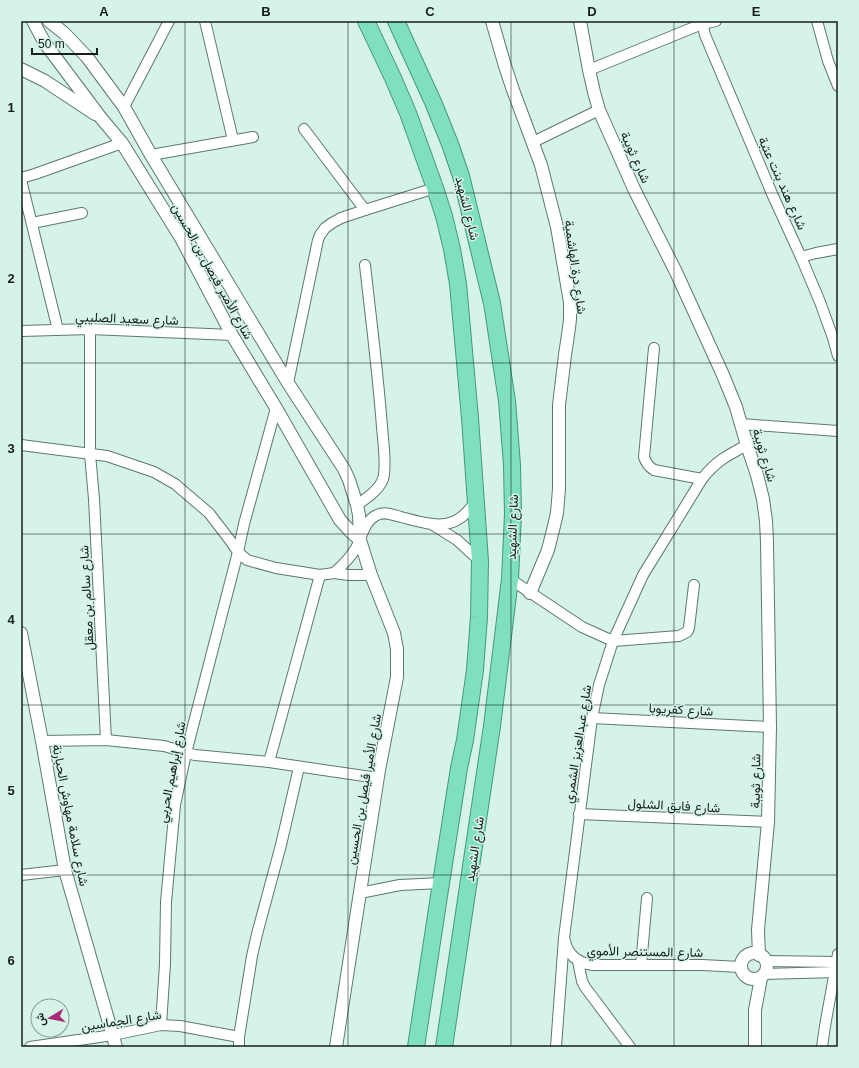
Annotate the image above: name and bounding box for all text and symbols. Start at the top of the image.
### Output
text: A [99,4,109,19]
text: B [261,4,271,19]
text: C [425,4,435,19]
text: D [587,4,597,19]
text: E [752,4,761,19]
scale bar [32,30,97,56]
text: 50 m [38,37,65,51]
text: 1 [7,100,15,115]
street label: شارع ثويبة [616,129,654,186]
street label: شارع هند بنت عتبة [753,134,810,233]
street label: شارع الشهيد [450,174,483,242]
street label: شارع الأمير فيصل بن الحسين [167,201,256,343]
street label: شارع درة الهاشمية [559,219,590,315]
text: 2 [7,271,15,286]
street label: شارع سعيد الصليبي [75,309,179,331]
street label: شارع ثويبة [747,427,780,484]
text: 3 [7,441,15,456]
street label: شارع الشهيد [504,494,523,560]
street label: شارع سالم بن معقل [76,545,99,651]
text: 4 [7,612,15,627]
street label: شارع عبدالعزيز الشمري [561,684,597,805]
street label: شارع كفريوبا [648,700,714,721]
street label: شارع الأمير فيصل بن الحسين [343,712,386,866]
street label: شارع إبراهيم الحربي [154,720,192,825]
street label: شارع سلامة مهاوش الحبارنة [47,743,92,888]
street label: شارع ثويبة [748,753,765,809]
text: 5 [7,783,15,798]
street label: شارع فايق الشلول [627,796,721,817]
street label: شارع الشهيد [462,816,489,883]
street label: شارع المستنصر الأموي [587,943,703,963]
text: 6 [7,953,15,968]
north arrow [30,998,70,1038]
street label: شارع الجماسين [80,1007,163,1036]
text: ش [33,1012,48,1027]

